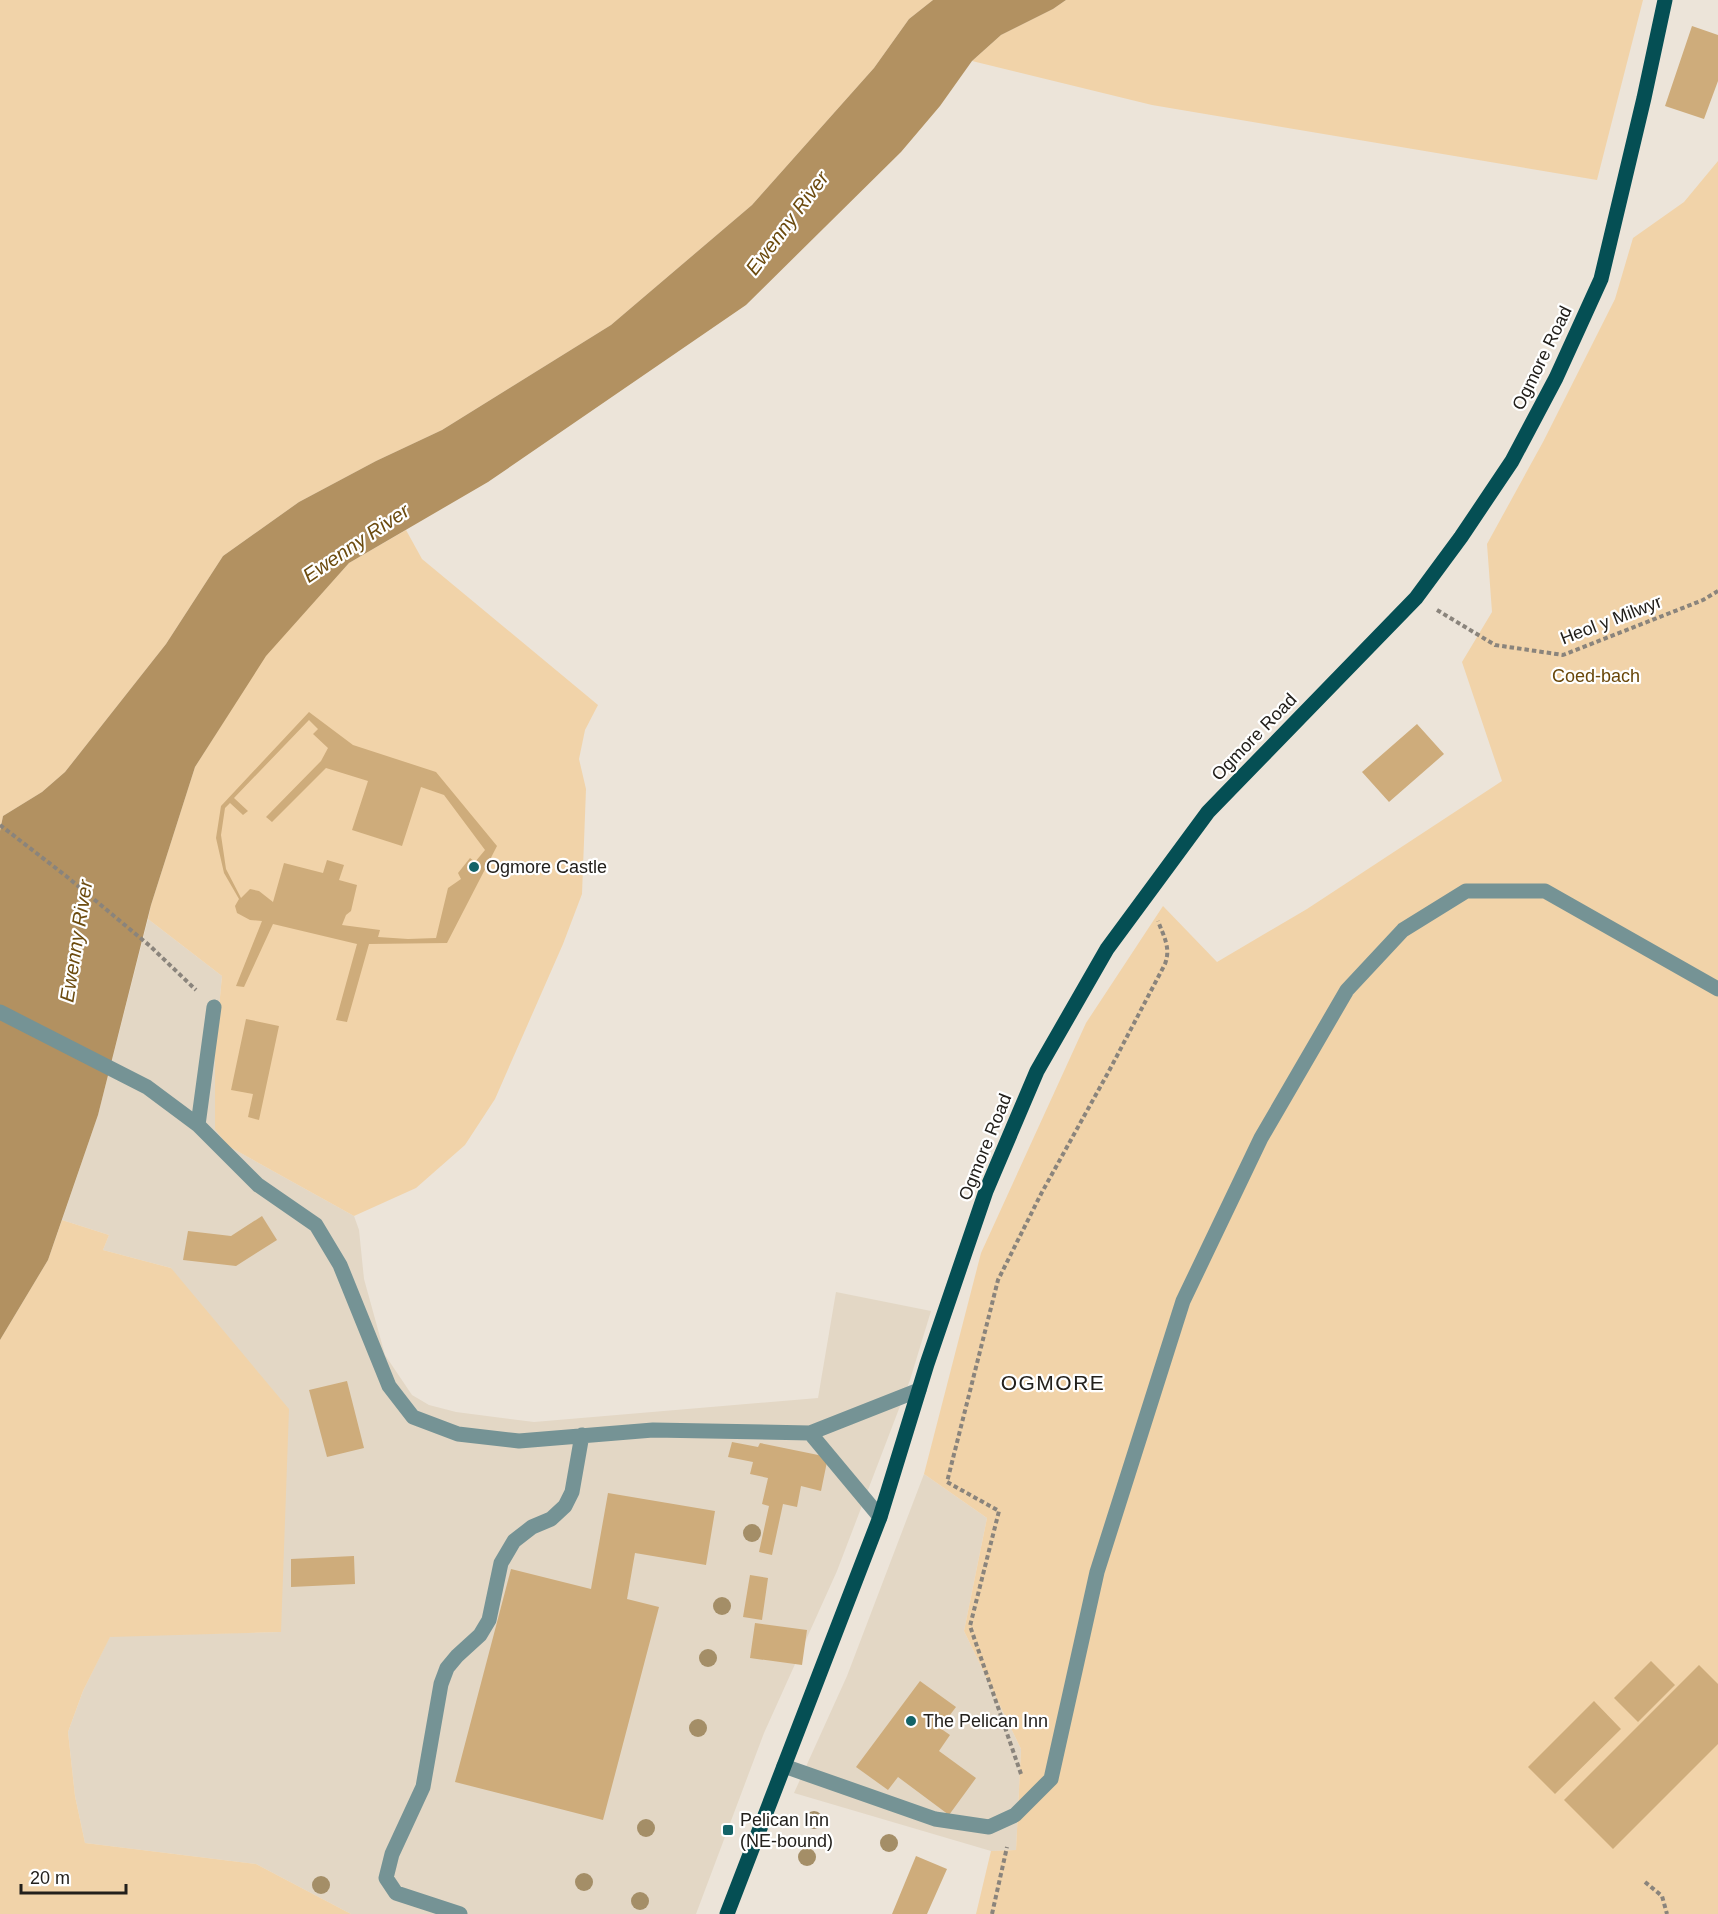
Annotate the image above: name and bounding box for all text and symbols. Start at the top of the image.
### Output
water label: Ewenny River [741,166,834,279]
street label: Ogmore Road [1508,303,1576,413]
water label: Ewenny River [299,499,414,587]
street label: Heol y Milwyr [1557,591,1665,649]
park label: Coed-bach [1552,666,1640,686]
street label: Ogmore Road [1208,689,1300,785]
place label: Ogmore Castle [486,857,607,877]
marker: Ogmore Castle [467,860,481,874]
water label: Ewenny River [55,877,97,1004]
street label: Ogmore Road [955,1091,1015,1203]
district label: OGMORE [1001,1371,1105,1394]
place label: The Pelican Inn [923,1711,1048,1731]
marker: The Pelican Inn [904,1714,918,1728]
place label: Pelican Inn (NE-bound) [740,1810,833,1851]
marker: Pelican Inn (NE-bound) [721,1823,735,1837]
scale bar [21,1857,126,1895]
text: 20 m [30,1868,70,1888]

